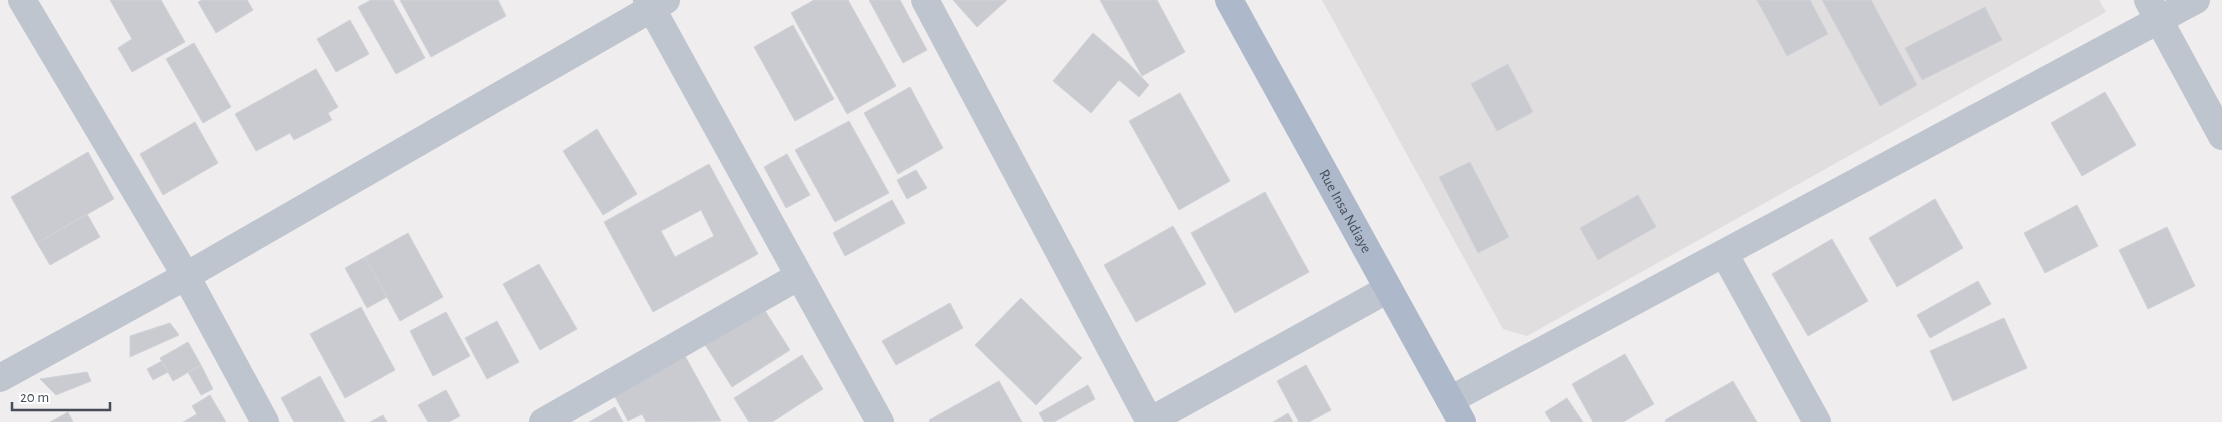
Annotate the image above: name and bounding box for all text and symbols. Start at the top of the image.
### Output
street label: Rue Insa Ndiaye [1316,167,1374,256]
scale bar [12,380,110,412]
text: 20 m [20,390,49,405]

